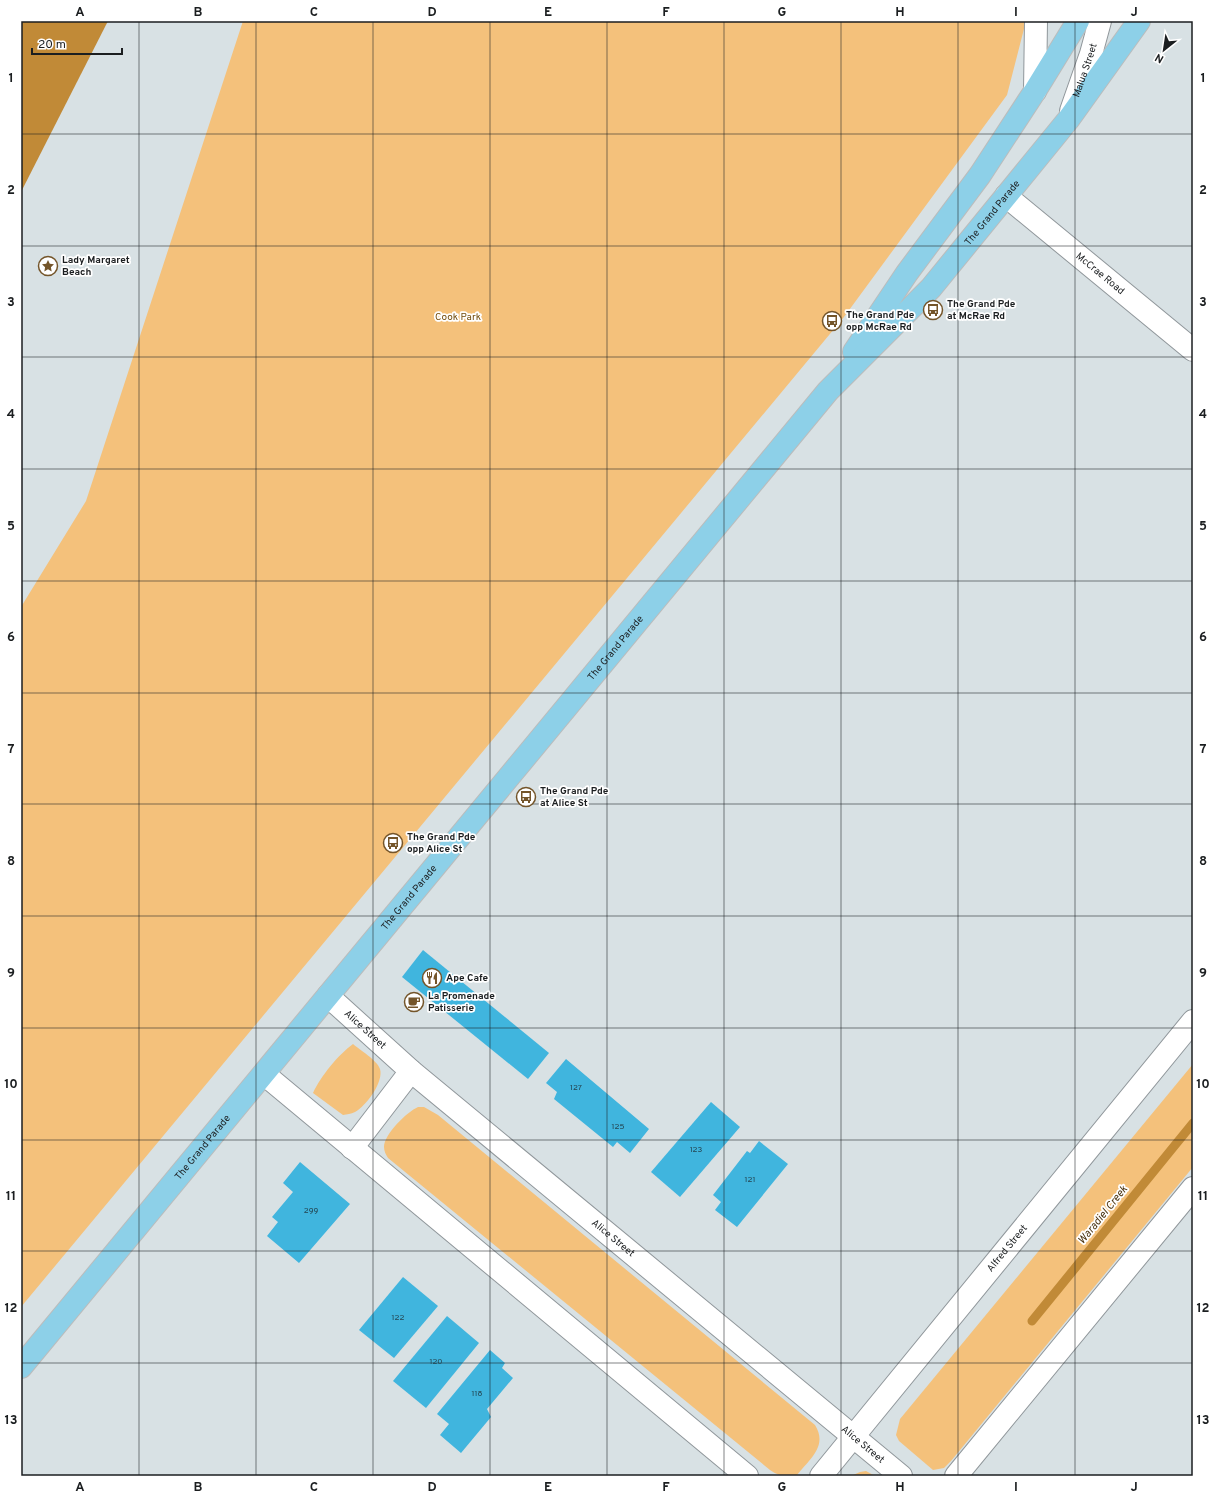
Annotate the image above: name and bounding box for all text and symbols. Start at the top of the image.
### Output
text: A [75,5,85,21]
text: B [194,5,203,21]
text: C [310,5,318,21]
text: D [427,5,437,21]
text: E [544,5,552,21]
text: F [662,5,670,21]
text: G [778,5,787,21]
text: H [895,5,905,21]
text: I [1014,5,1018,21]
text: J [1130,5,1138,21]
scale bar [32,30,122,56]
north arrow [1144,30,1184,70]
text: 20 m [38,37,66,53]
street label: Malua Street [1070,42,1100,99]
text: N [1153,50,1166,66]
text: 1 [8,71,14,87]
text: 1 [1200,71,1206,87]
street label: The Grand Parade [962,177,1023,248]
text: 2 [7,183,15,199]
text: 2 [1199,183,1207,199]
street label: McCrae Road [1073,250,1127,297]
place label: Lady Margaret Beach [62,254,130,279]
place icon: Lady Margaret Beach [37,255,59,277]
text: 3 [7,295,15,311]
text: 3 [1199,295,1207,311]
place label: The Grand Pde at McRae Rd [947,298,1016,323]
bus stop icon: The Grand Pde at McRae Rd [922,299,944,321]
place label: The Grand Pde opp McRae Rd [846,309,915,334]
bus stop icon: The Grand Pde opp McRae Rd [821,310,843,332]
park label: Cook Park [435,311,481,324]
text: 4 [7,407,15,423]
text: 4 [1199,407,1207,423]
text: 5 [7,519,15,535]
text: 5 [1199,519,1207,535]
street label: The Grand Parade [585,613,646,683]
text: 6 [7,630,15,646]
text: 6 [1199,630,1207,646]
text: 7 [8,742,15,758]
text: 7 [1200,742,1207,758]
place label: The Grand Pde at Alice St [540,785,609,810]
bus stop icon: The Grand Pde at Alice St [515,786,537,808]
place label: The Grand Pde opp Alice St [407,831,476,856]
bus stop icon: The Grand Pde opp Alice St [382,832,404,854]
text: 8 [7,854,15,870]
text: 8 [1199,854,1207,870]
street label: The Grand Parade [378,862,440,933]
text: 9 [7,966,15,982]
text: 9 [1199,966,1207,982]
restaurant icon: Ape Cafe [421,967,443,989]
place label: Ape Cafe [446,972,488,985]
place label: La Promenade Patisserie [428,990,495,1015]
cafe icon: La Promenade Patisserie [403,991,425,1013]
street label: Alice Street [341,1007,389,1052]
text: 10 [4,1077,18,1093]
text: 10 [1196,1077,1210,1093]
house number: 127 [570,1083,582,1093]
street label: The Grand Parade [172,1112,233,1183]
house number: 125 [612,1122,624,1132]
house number: 123 [690,1145,703,1155]
house number: 121 [745,1175,755,1185]
water label: Waradiel Creek [1075,1182,1131,1247]
text: 11 [6,1189,16,1205]
text: 11 [1198,1189,1208,1205]
house number: 299 [304,1206,318,1216]
street label: Alice Street [589,1216,638,1260]
street label: Alfred Street [984,1222,1030,1275]
text: 12 [4,1301,18,1317]
text: 12 [1196,1301,1210,1317]
house number: 122 [392,1313,404,1323]
house number: 120 [429,1357,443,1367]
house number: 118 [472,1389,483,1399]
text: 13 [5,1413,18,1429]
text: 13 [1197,1413,1210,1429]
street label: Alice Street [838,1423,887,1466]
text: A [75,1480,85,1496]
text: B [194,1480,203,1496]
text: C [310,1480,318,1496]
text: D [427,1480,437,1496]
text: E [544,1480,552,1496]
text: F [662,1480,670,1496]
text: G [778,1480,787,1496]
text: H [895,1480,905,1496]
text: I [1014,1480,1018,1496]
text: J [1130,1480,1138,1496]

